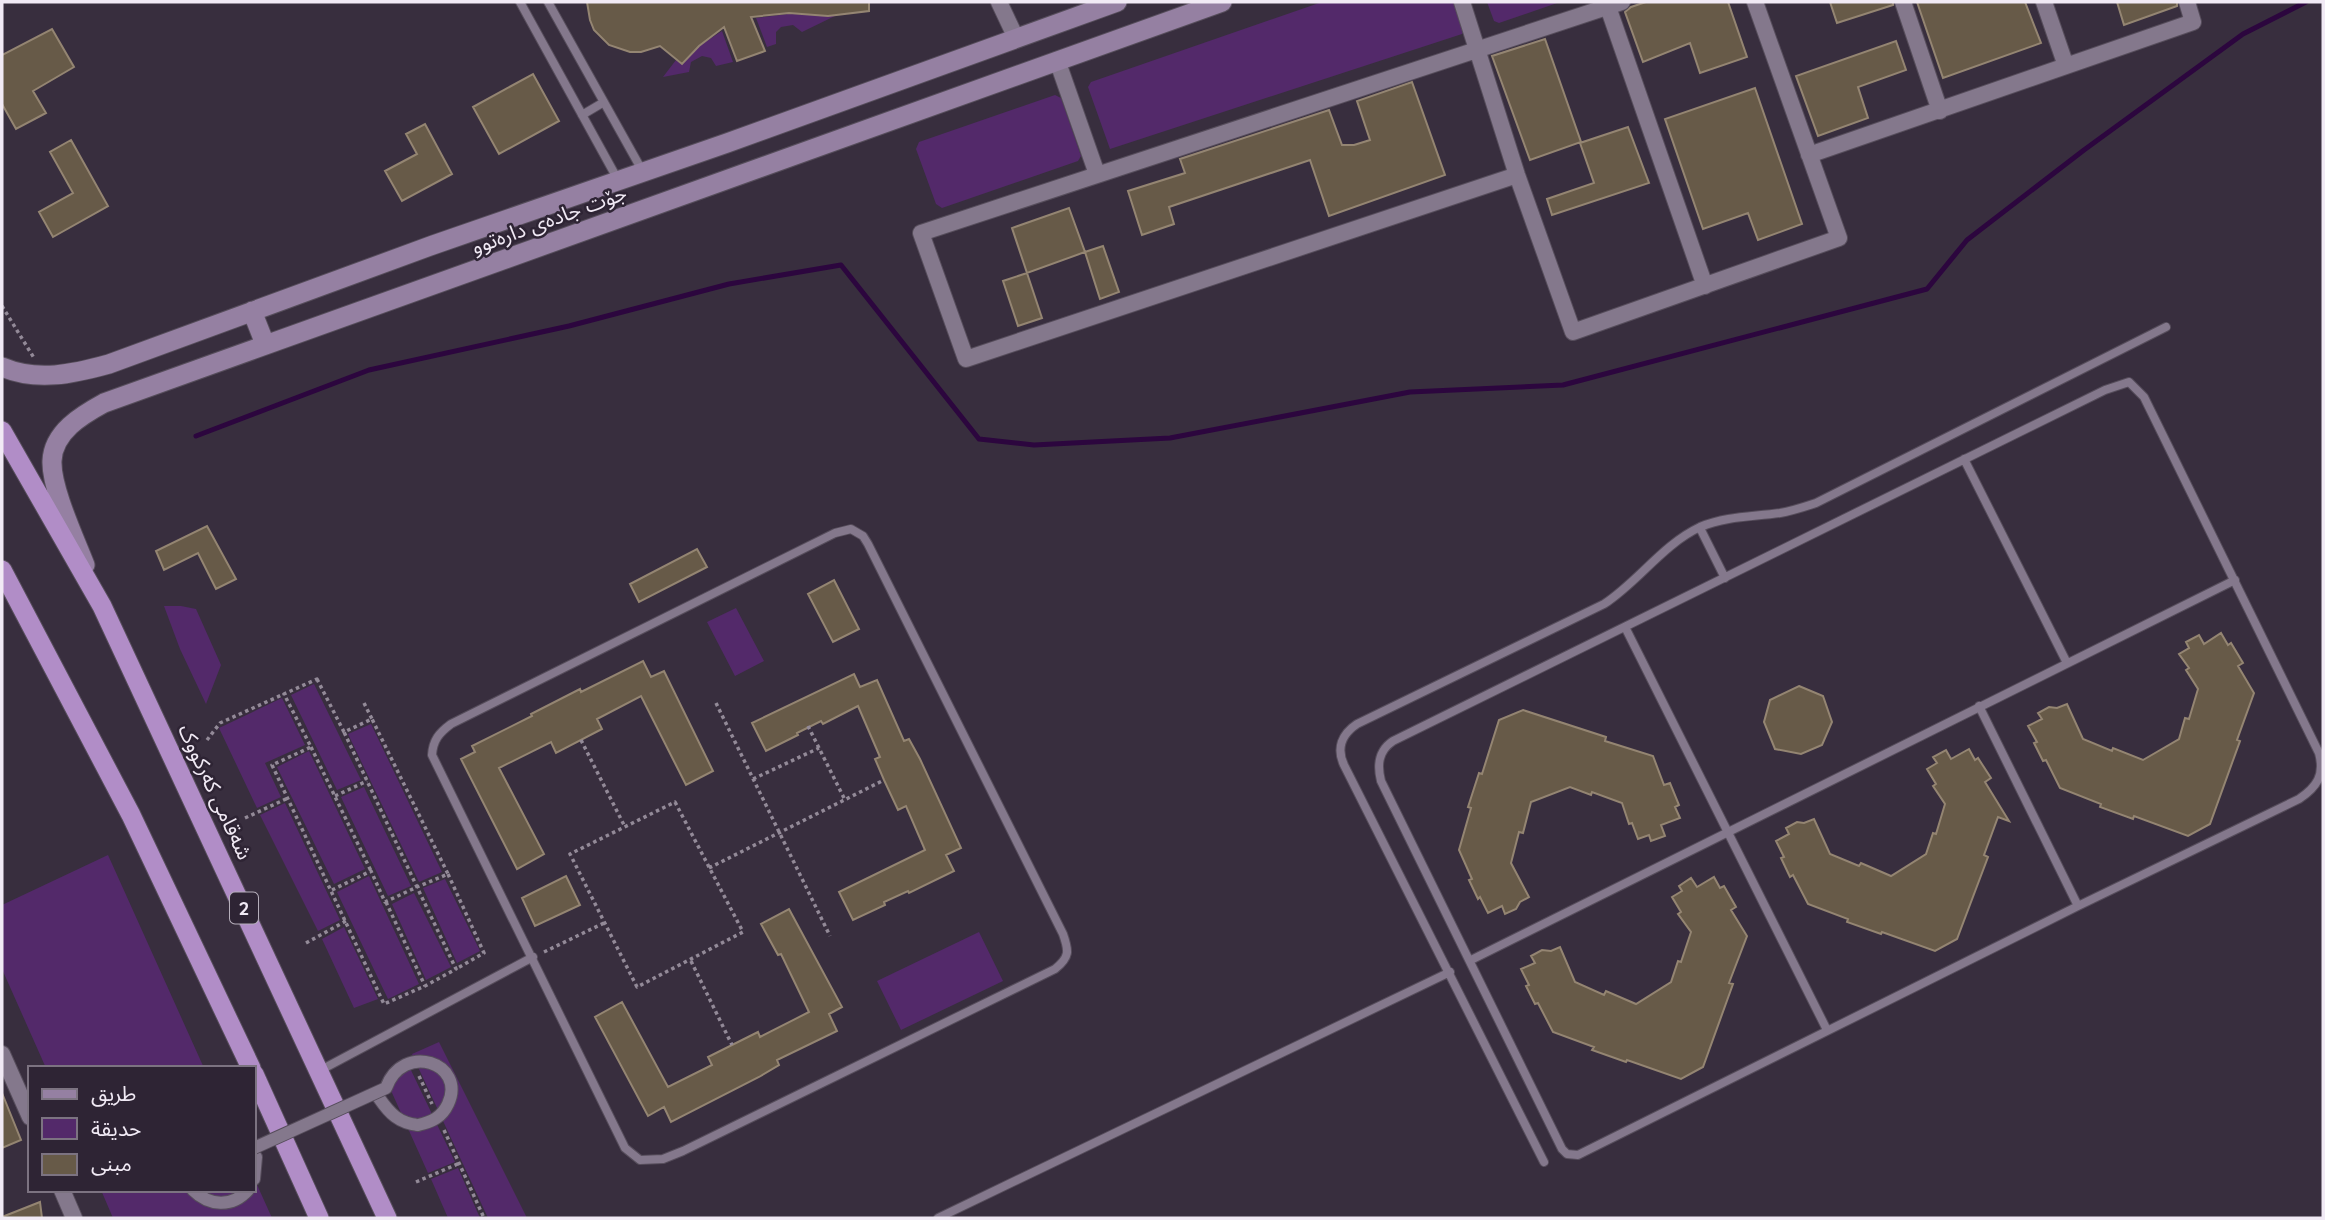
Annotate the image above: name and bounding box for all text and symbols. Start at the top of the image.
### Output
street label: جۆت جادەی دارەتوو [467,179,630,259]
street label: شەقامی کەرکووک [173,720,259,863]
road number: 2 [230,893,258,924]
legend [28,1066,256,1192]
text: طريق [91,1080,136,1107]
text: حديقة [91,1115,141,1141]
text: مبنى [91,1150,132,1176]

